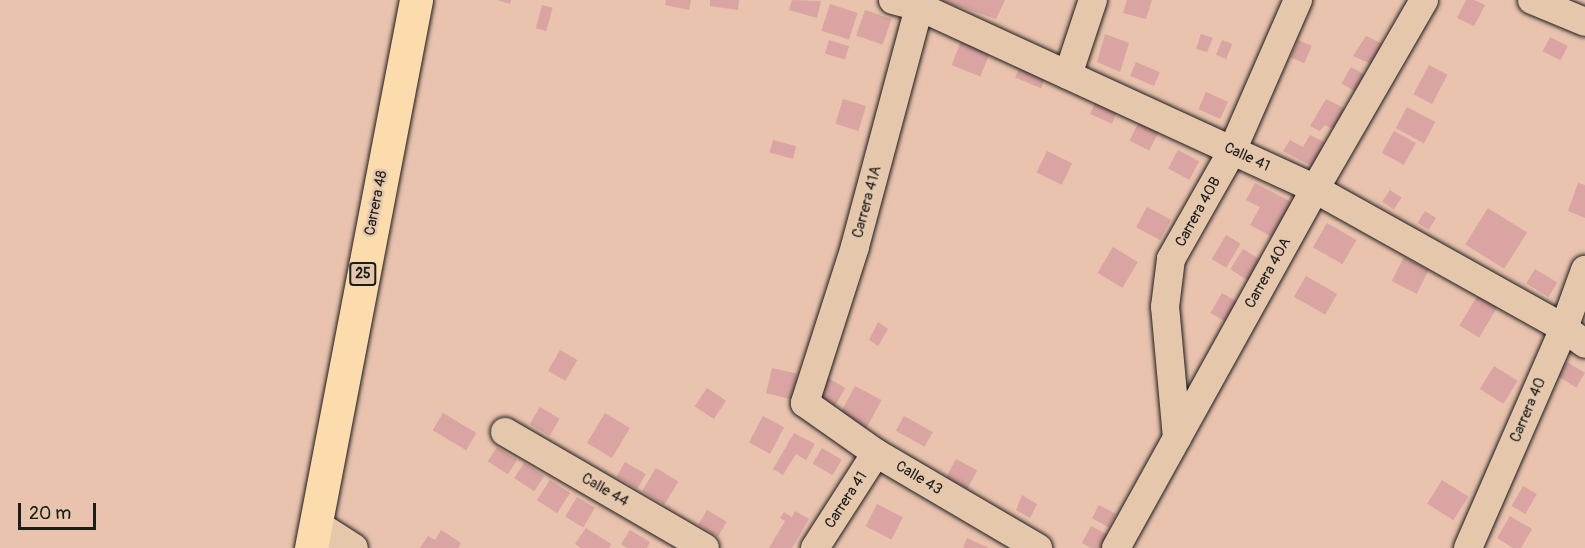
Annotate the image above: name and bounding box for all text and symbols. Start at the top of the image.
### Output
street label: Calle 41 [1221,139,1273,175]
street label: Carrera 41A [849,164,885,240]
street label: Carrera 48 [361,169,391,237]
street label: Carrera 40B [1171,174,1225,250]
street label: Carrera 40A [1241,234,1295,312]
road number: 25 [348,263,378,285]
street label: Carrera 40 [1506,375,1550,445]
street label: Calle 43 [892,457,946,499]
street label: Carrera 41 [821,468,871,532]
street label: Calle 44 [578,469,632,511]
scale bar [21,491,99,529]
text: 20 m [29,502,71,525]

